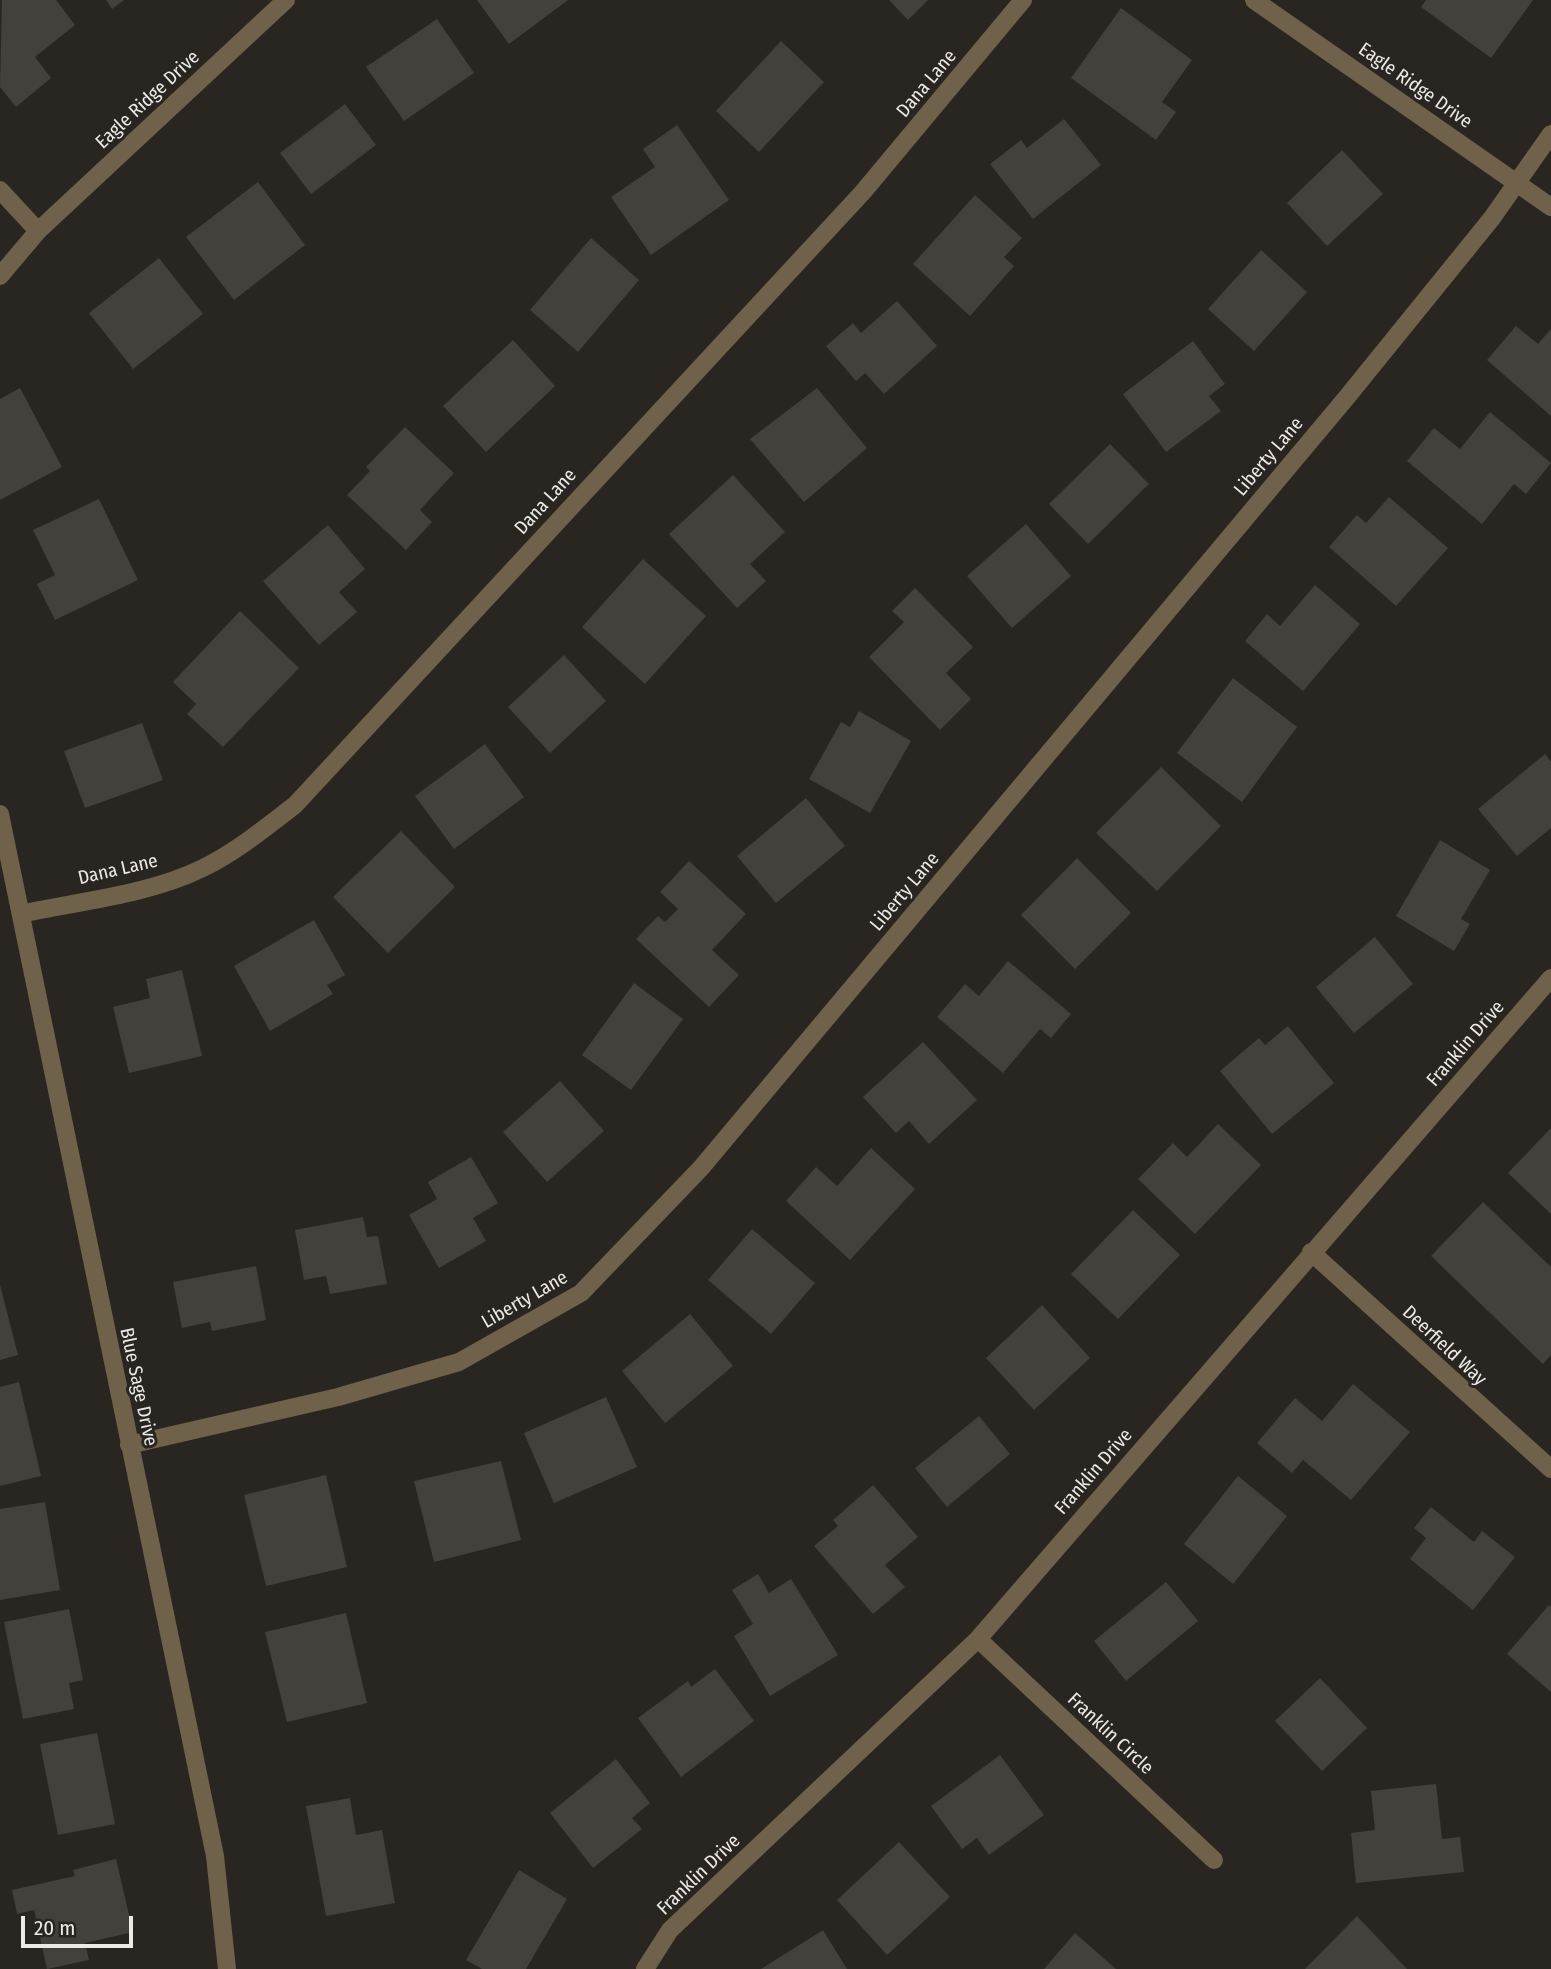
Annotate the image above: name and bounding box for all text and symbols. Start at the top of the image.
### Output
street label: Eagle Ridge Drive [1354,38,1476,134]
street label: Eagle Ridge Drive [91,46,205,154]
street label: Dana Lane [892,46,962,122]
street label: Liberty Lane [1230,413,1308,501]
street label: Dana Lane [510,464,582,540]
street label: Liberty Lane [866,848,944,936]
street label: Dana Lane [76,850,160,890]
street label: Franklin Drive [1423,996,1509,1092]
street label: Liberty Lane [478,1266,572,1334]
street label: Deerfield Way [1397,1301,1491,1391]
street label: Blue Sage Drive [114,1326,162,1448]
street label: Franklin Drive [1051,1424,1137,1520]
street label: Franklin Circle [1062,1688,1158,1780]
street label: Franklin Drive [653,1830,745,1920]
scale bar [24,1902,136,1946]
text: 20 m [34,1915,75,1941]

